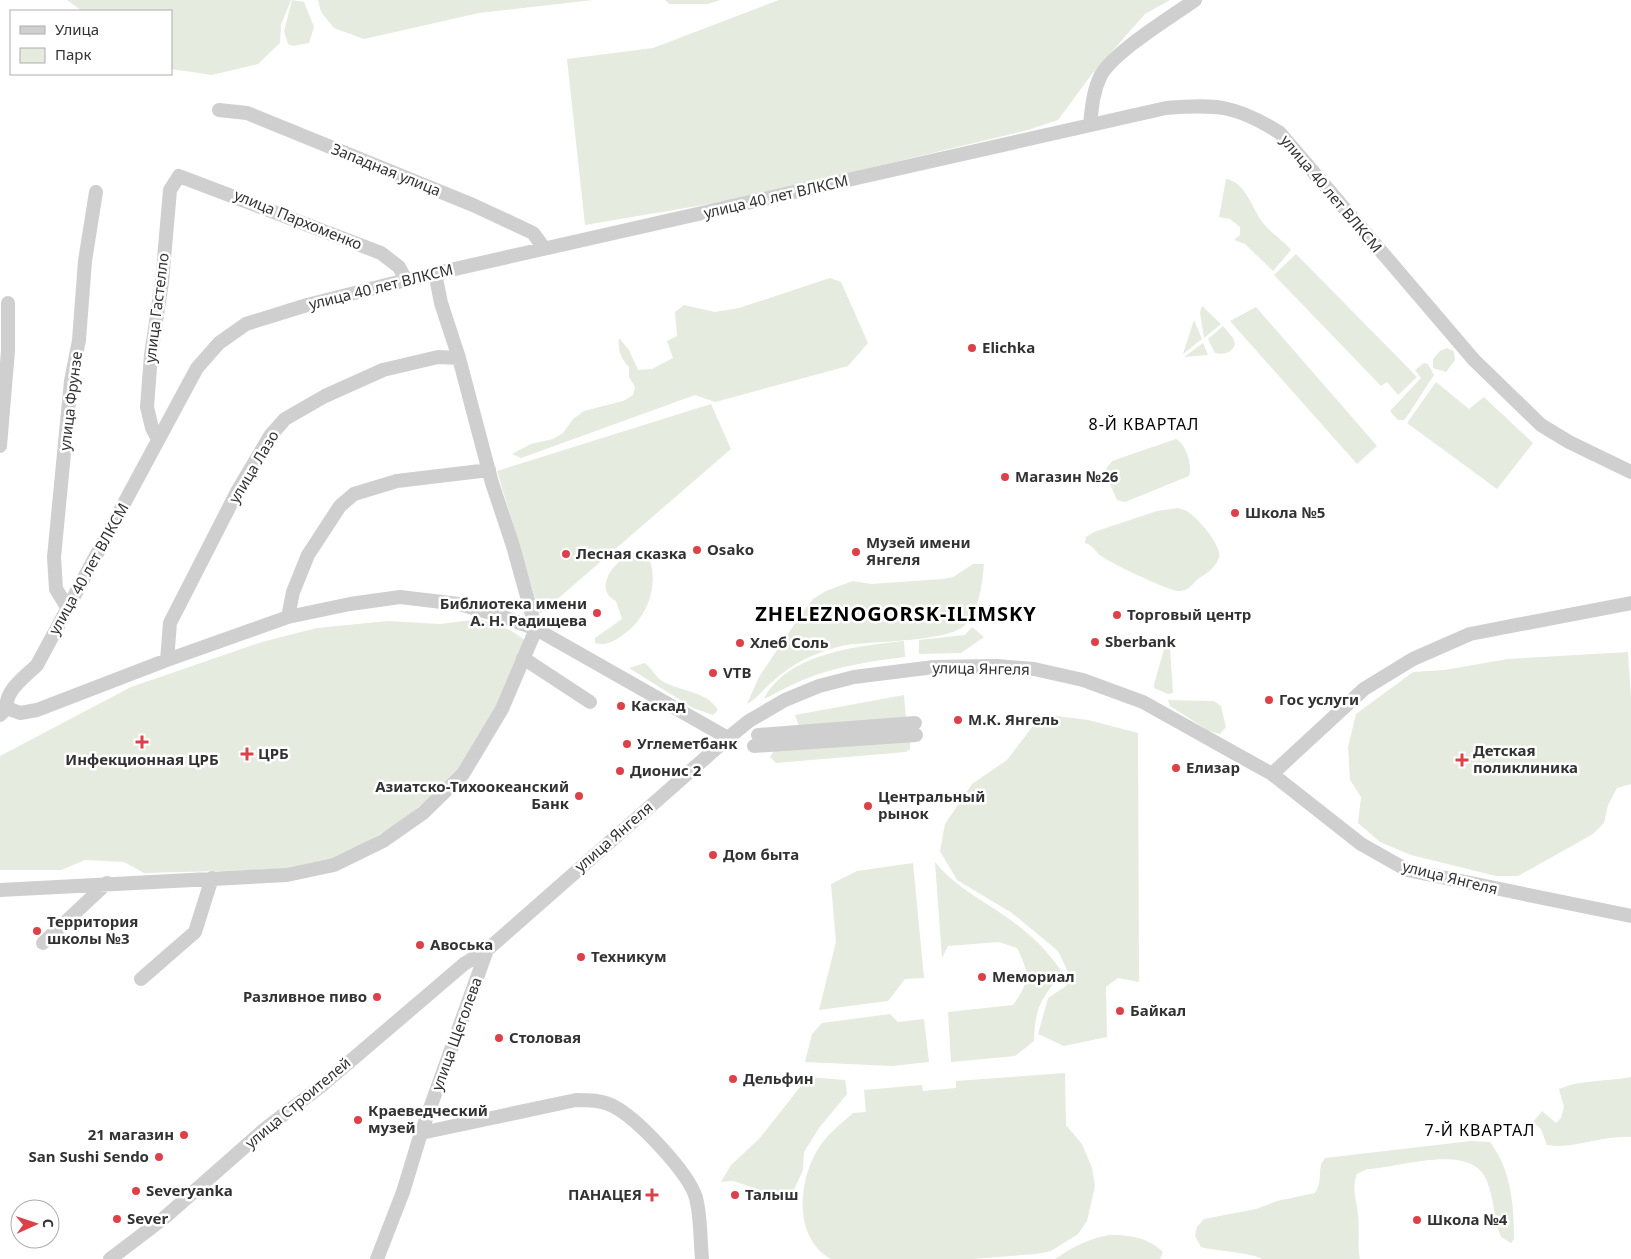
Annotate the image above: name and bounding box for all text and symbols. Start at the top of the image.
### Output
legend [10,10,172,75]
text: Улица [55,19,99,39]
text: Парк [55,44,91,64]
street label: улица 40 лет ВЛКСМ [1277,130,1387,256]
street label: Западная улица [329,138,444,200]
street label: улица 40 лет ВЛКСМ [702,170,850,222]
street label: улица Пархоменко [231,184,365,254]
street label: улица Гастелло [139,252,173,364]
street label: улица 40 лет ВЛКСМ [307,258,455,314]
place label: Elichka [982,337,1035,357]
marker: Elichka [966,342,978,354]
street label: улица Фрунзе [54,350,86,452]
district label: 8-Й КВАРТАЛ [1088,413,1200,435]
street label: улица Лазо [224,426,283,507]
place label: Магазин №26 [1015,466,1119,486]
marker: Магазин №26 [999,471,1011,483]
street label: улица 40 лет ВЛКСМ [44,499,133,638]
place label: Школа №5 [1245,502,1325,522]
marker: Школа №5 [1229,507,1241,519]
place label: Музей имени Янгеля [866,532,971,569]
place label: Osako [707,539,754,559]
place label: Лесная сказка [576,543,687,563]
marker: Osako [691,544,703,556]
marker: Музей имени Янгеля [850,546,862,558]
marker: Лесная сказка [560,548,572,560]
place label: Библиотека имени А. Н. Радищева [440,593,587,630]
district label: ZHELEZNOGORSK-ILIMSKY [755,600,1037,627]
place label: Торговый центр [1127,604,1251,624]
marker: Библиотека имени А. Н. Радищева [591,607,603,619]
marker: Торговый центр [1111,609,1123,621]
place label: Sberbank [1105,631,1177,651]
place label: Хлеб Соль [750,632,829,652]
marker: Sberbank [1089,636,1101,648]
marker: Хлеб Соль [734,637,746,649]
street label: улица Янгеля [932,657,1030,679]
place label: VTB [723,662,751,682]
marker: VTB [707,667,719,679]
place label: Гос услуги [1279,689,1359,709]
marker: Гос услуги [1263,694,1275,706]
place label: Каскад [631,695,686,715]
marker: Каскад [615,700,627,712]
place label: М.К. Янгель [968,709,1059,729]
marker: М.К. Янгель [952,714,964,726]
place label: Углеметбанк [637,733,738,753]
marker: Инфекционная ЦРБ [135,735,149,749]
marker: Углеметбанк [621,738,633,750]
place label: Детская поликлиника [1473,740,1578,777]
place label: ЦРБ [258,743,289,763]
marker: ЦРБ [240,747,254,761]
place label: Инфекционная ЦРБ [65,749,219,769]
marker: Детская поликлиника [1455,753,1469,767]
place label: Елизар [1186,757,1240,777]
place label: Дионис 2 [630,760,702,780]
marker: Елизар [1170,762,1182,774]
marker: Дионис 2 [614,765,626,777]
place label: Азиатско-Тихоокеанский Банк [375,776,570,813]
place label: Центральный рынок [878,786,985,823]
marker: Азиатско-Тихоокеанский Банк [573,790,585,802]
street label: улица Янгеля [570,797,657,876]
marker: Центральный рынок [862,800,874,812]
place label: Дом быта [723,844,799,864]
marker: Дом быта [707,849,719,861]
street label: улица Янгеля [1401,856,1500,899]
place label: Территория школы №3 [47,911,138,948]
marker: Территория школы №3 [31,925,43,937]
place label: Авоська [430,934,493,954]
marker: Авоська [414,939,426,951]
place label: Техникум [591,946,666,966]
marker: Техникум [575,951,587,963]
place label: Мемориал [992,966,1075,986]
marker: Мемориал [976,971,988,983]
street label: улица Щеголева [426,974,486,1093]
place label: Разливное пиво [243,986,367,1006]
marker: Разливное пиво [371,991,383,1003]
place label: Байкал [1130,1000,1186,1020]
marker: Байкал [1114,1005,1126,1017]
place label: Столовая [509,1027,581,1047]
marker: Столовая [493,1032,505,1044]
street label: улица Строителей [240,1052,354,1152]
place label: Дельфин [743,1068,814,1088]
marker: Дельфин [727,1073,739,1085]
place label: Краеведческий музей [368,1100,488,1137]
marker: Краеведческий музей [352,1114,364,1126]
district label: 7-Й КВАРТАЛ [1424,1119,1536,1141]
place label: 21 магазин [88,1124,174,1144]
marker: 21 магазин [178,1129,190,1141]
place label: San Sushi Sendo [29,1146,149,1166]
marker: San Sushi Sendo [153,1151,165,1163]
place label: Severyanka [146,1180,233,1200]
place label: ПАНАЦЕЯ [568,1184,642,1204]
place label: Талыш [745,1184,798,1204]
marker: Severyanka [130,1185,142,1197]
marker: ПАНАЦЕЯ [646,1189,658,1201]
marker: Талыш [729,1189,741,1201]
north arrow [10,1199,60,1249]
place label: Sever [127,1208,168,1228]
place label: Школа №4 [1427,1209,1508,1229]
marker: Sever [111,1213,123,1225]
marker: Школа №4 [1411,1214,1423,1226]
text: С [39,1218,58,1228]

